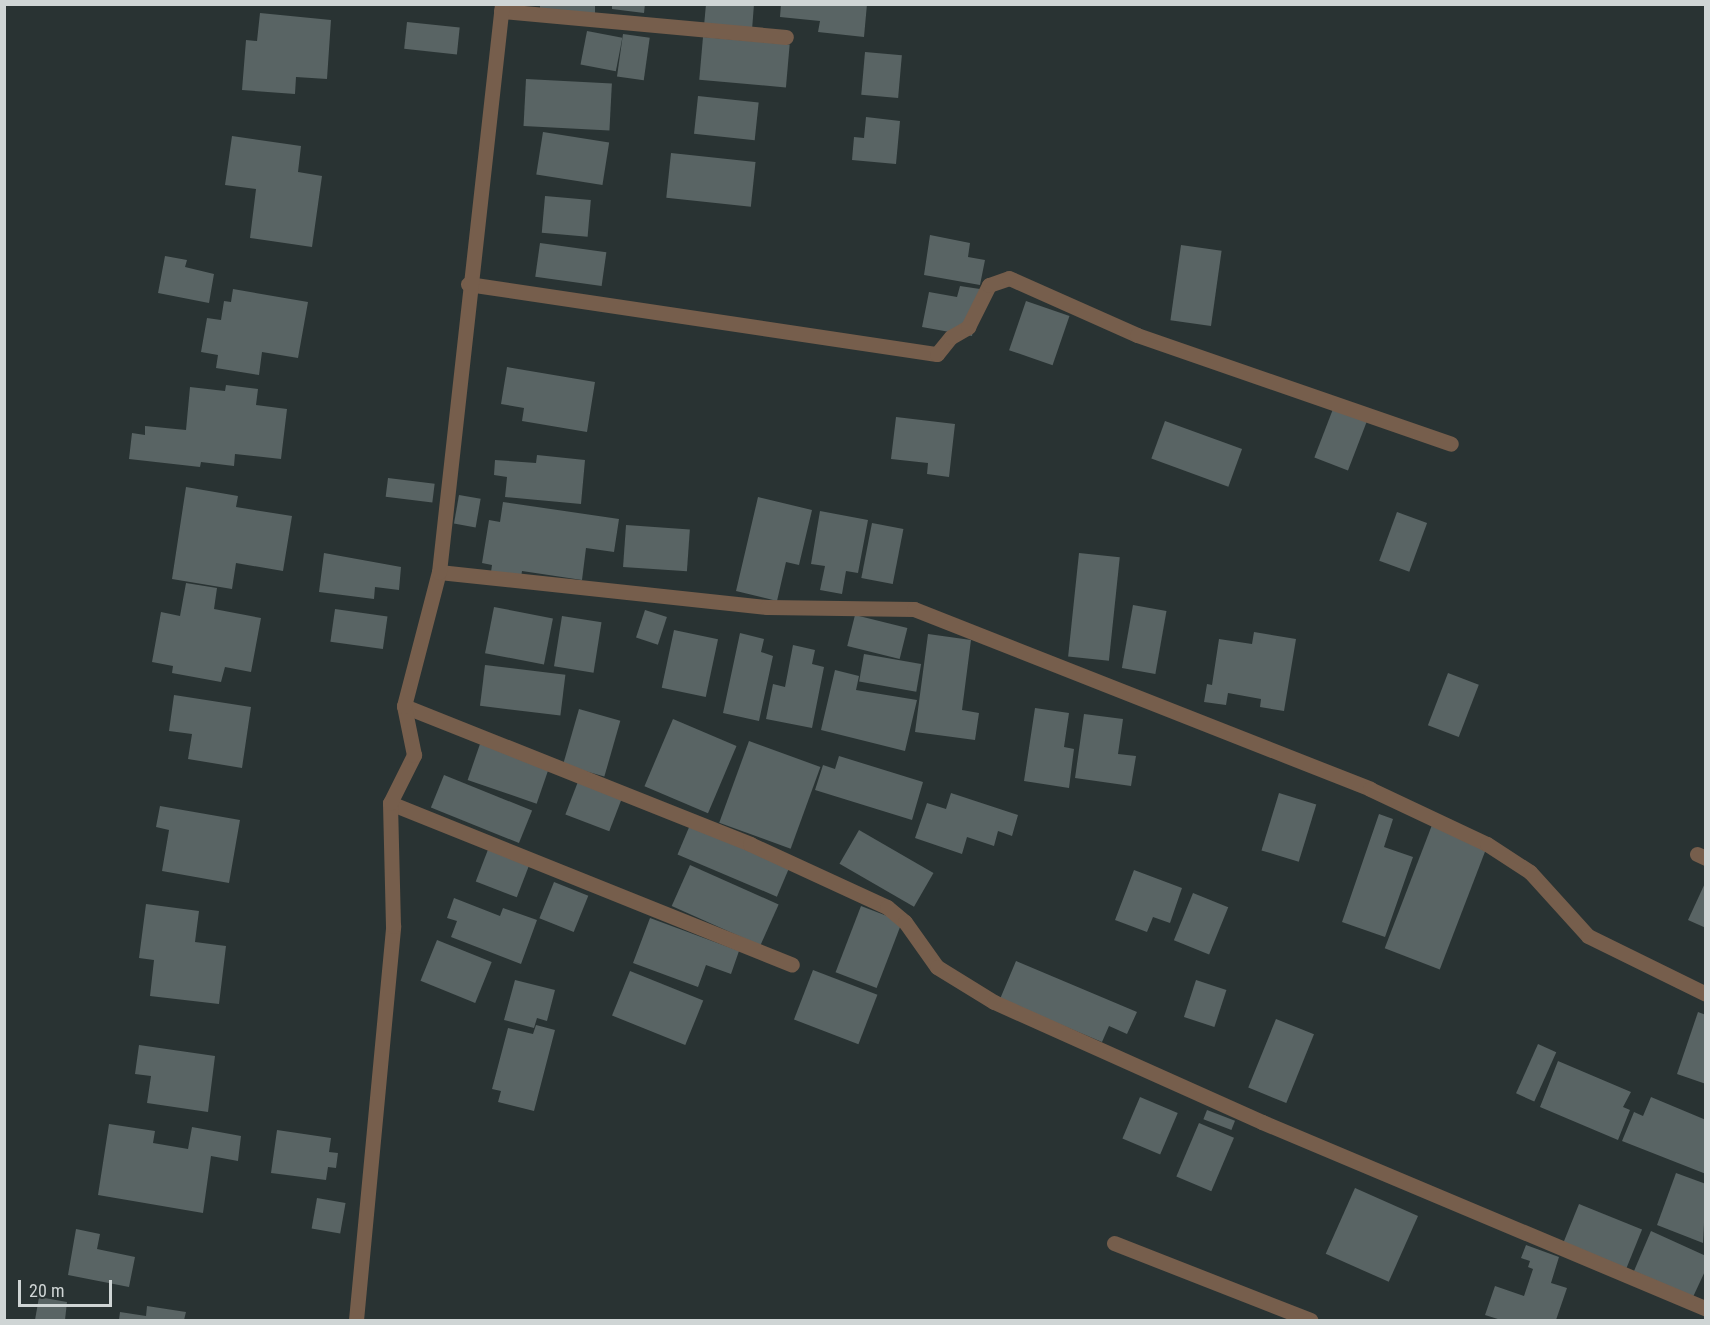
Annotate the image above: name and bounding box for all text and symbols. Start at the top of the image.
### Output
scale bar [21,1268,116,1306]
text: 20 m [29,1280,64,1301]

